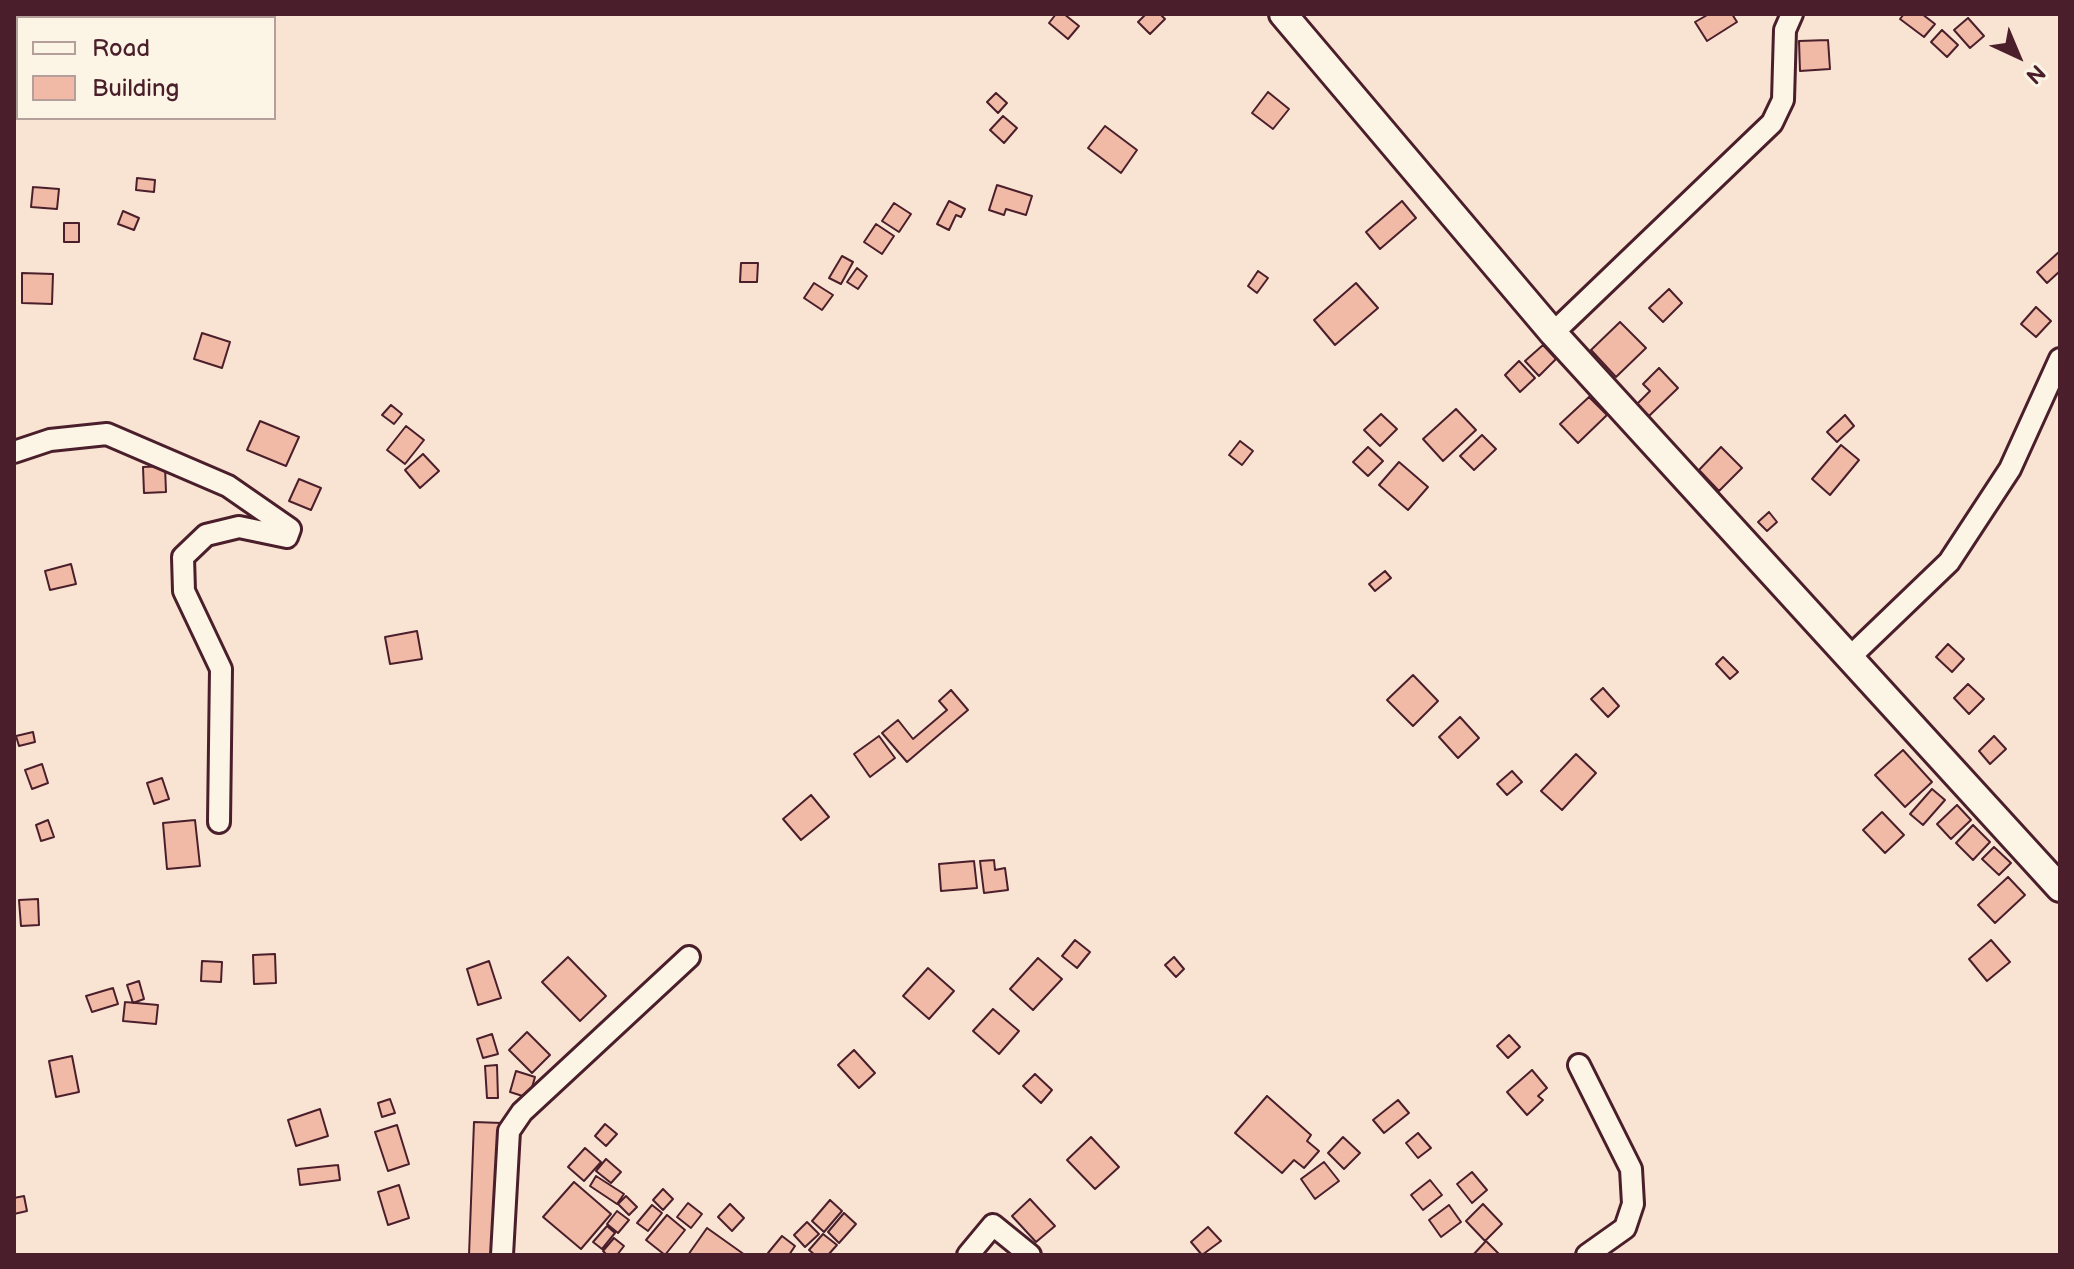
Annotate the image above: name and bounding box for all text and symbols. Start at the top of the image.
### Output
legend [16,16,276,120]
north arrow [1978,16,2058,96]
text: Road [92,34,150,63]
text: N [2020,58,2050,89]
text: Building [92,74,179,103]

